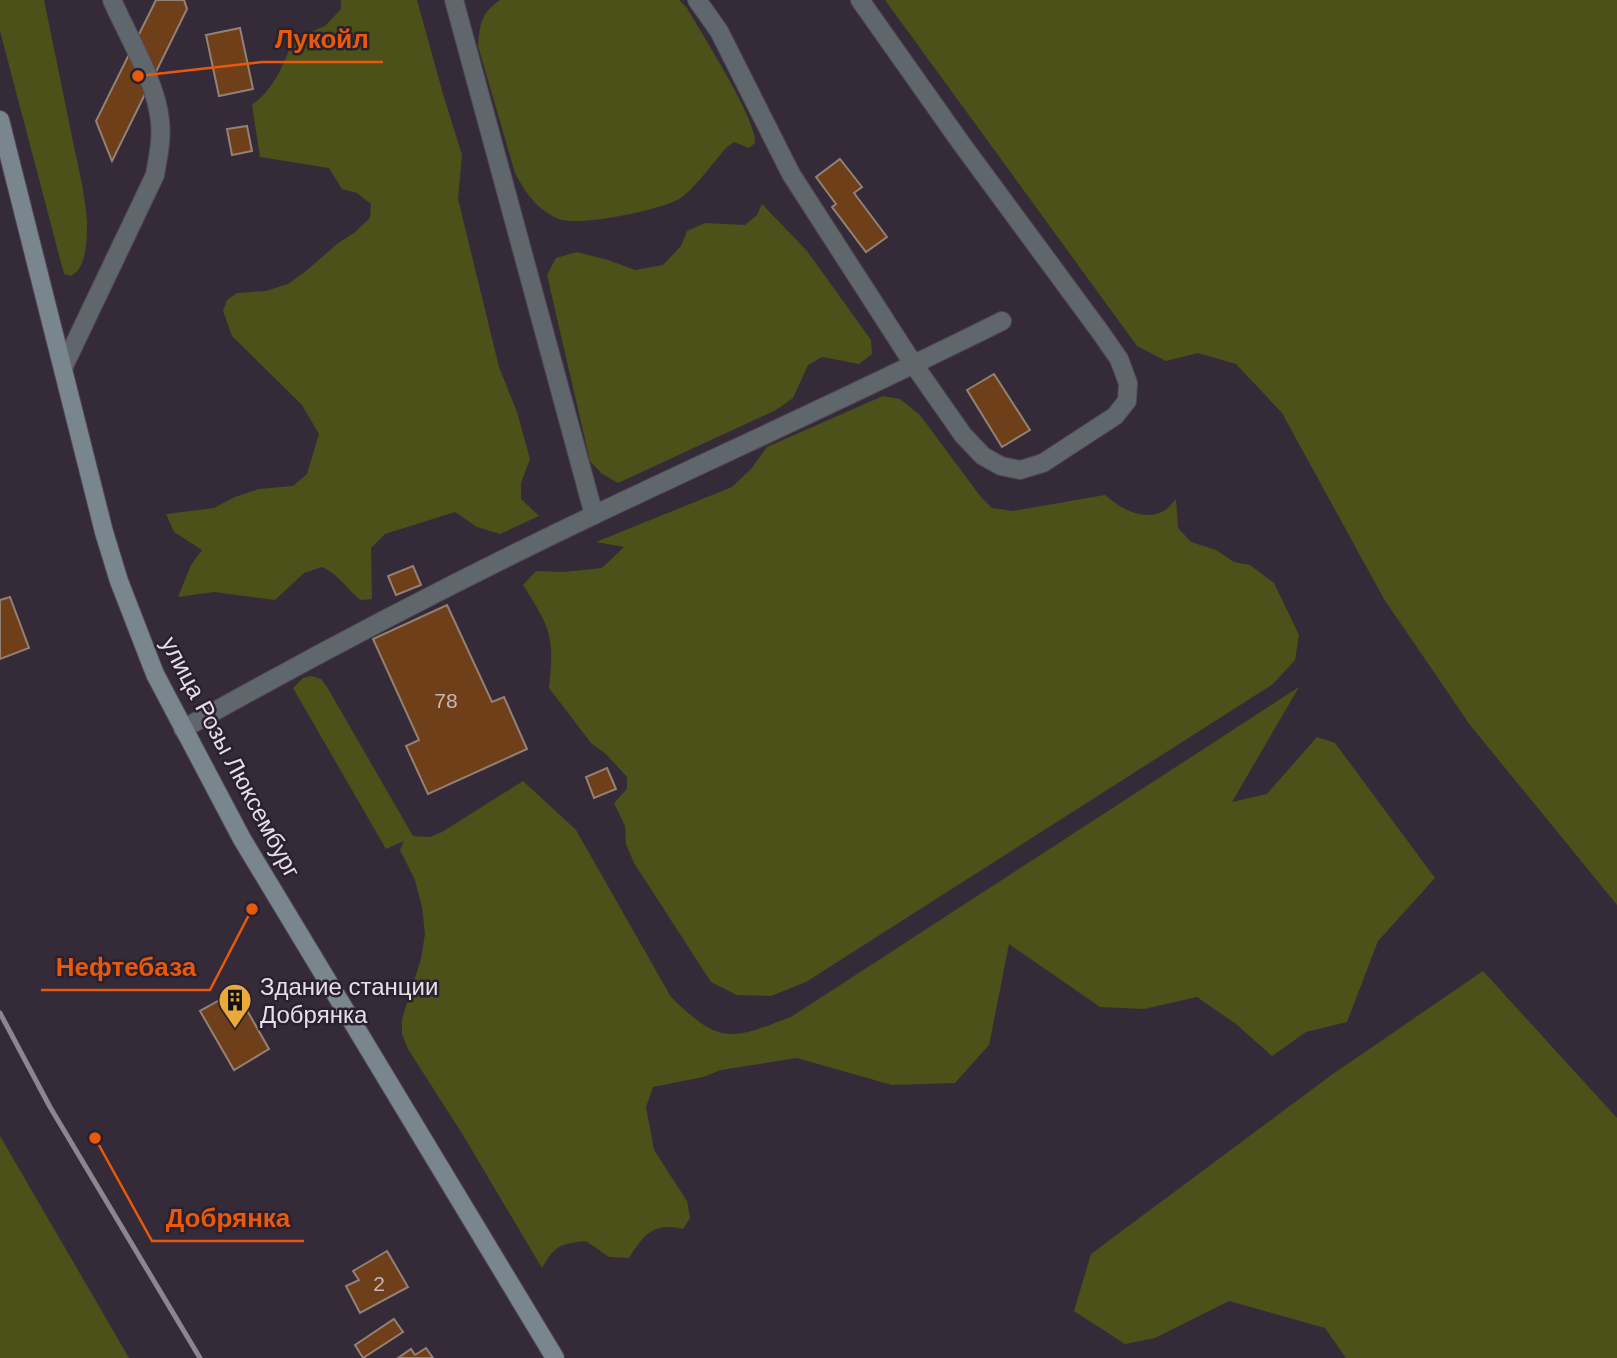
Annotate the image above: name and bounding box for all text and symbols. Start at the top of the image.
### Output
callout: Лукойл [262,15,383,62]
text: Лукойл [275,24,369,54]
street label: улица Розы Люксембург [156,632,306,882]
house number: 78 [434,689,458,712]
callout: Нефтебаза [41,943,210,990]
text: Нефтебаза [56,952,197,982]
place label: Здание станции Добрянка [260,973,438,1028]
building icon: Здание станции Добрянка [216,981,254,1030]
callout: Добрянка [152,1194,304,1241]
text: Добрянка [166,1203,291,1233]
house number: 2 [373,1272,385,1295]

